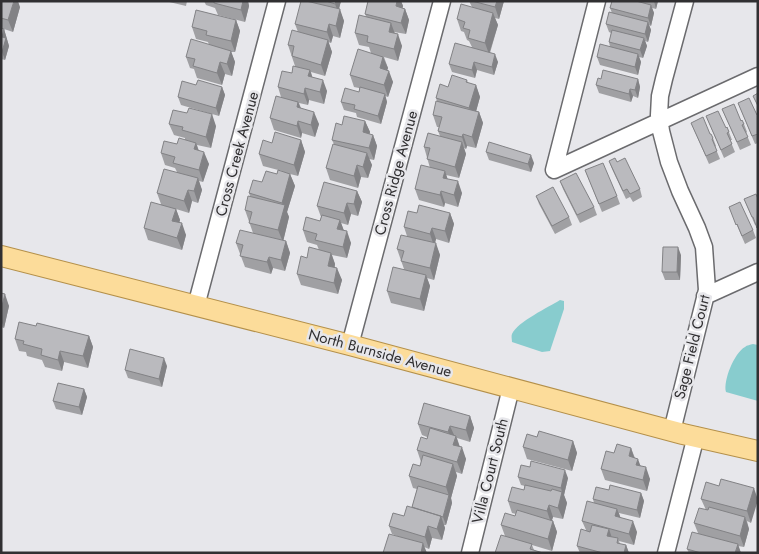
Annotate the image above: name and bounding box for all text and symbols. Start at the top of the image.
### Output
street label: Cross Creek Avenue [210,89,264,219]
street label: Cross Ridge Avenue [369,108,423,238]
street label: Sage Field Court [668,292,716,402]
street label: North Burnside Avenue [306,323,454,383]
street label: Villa Court South [466,416,514,526]

